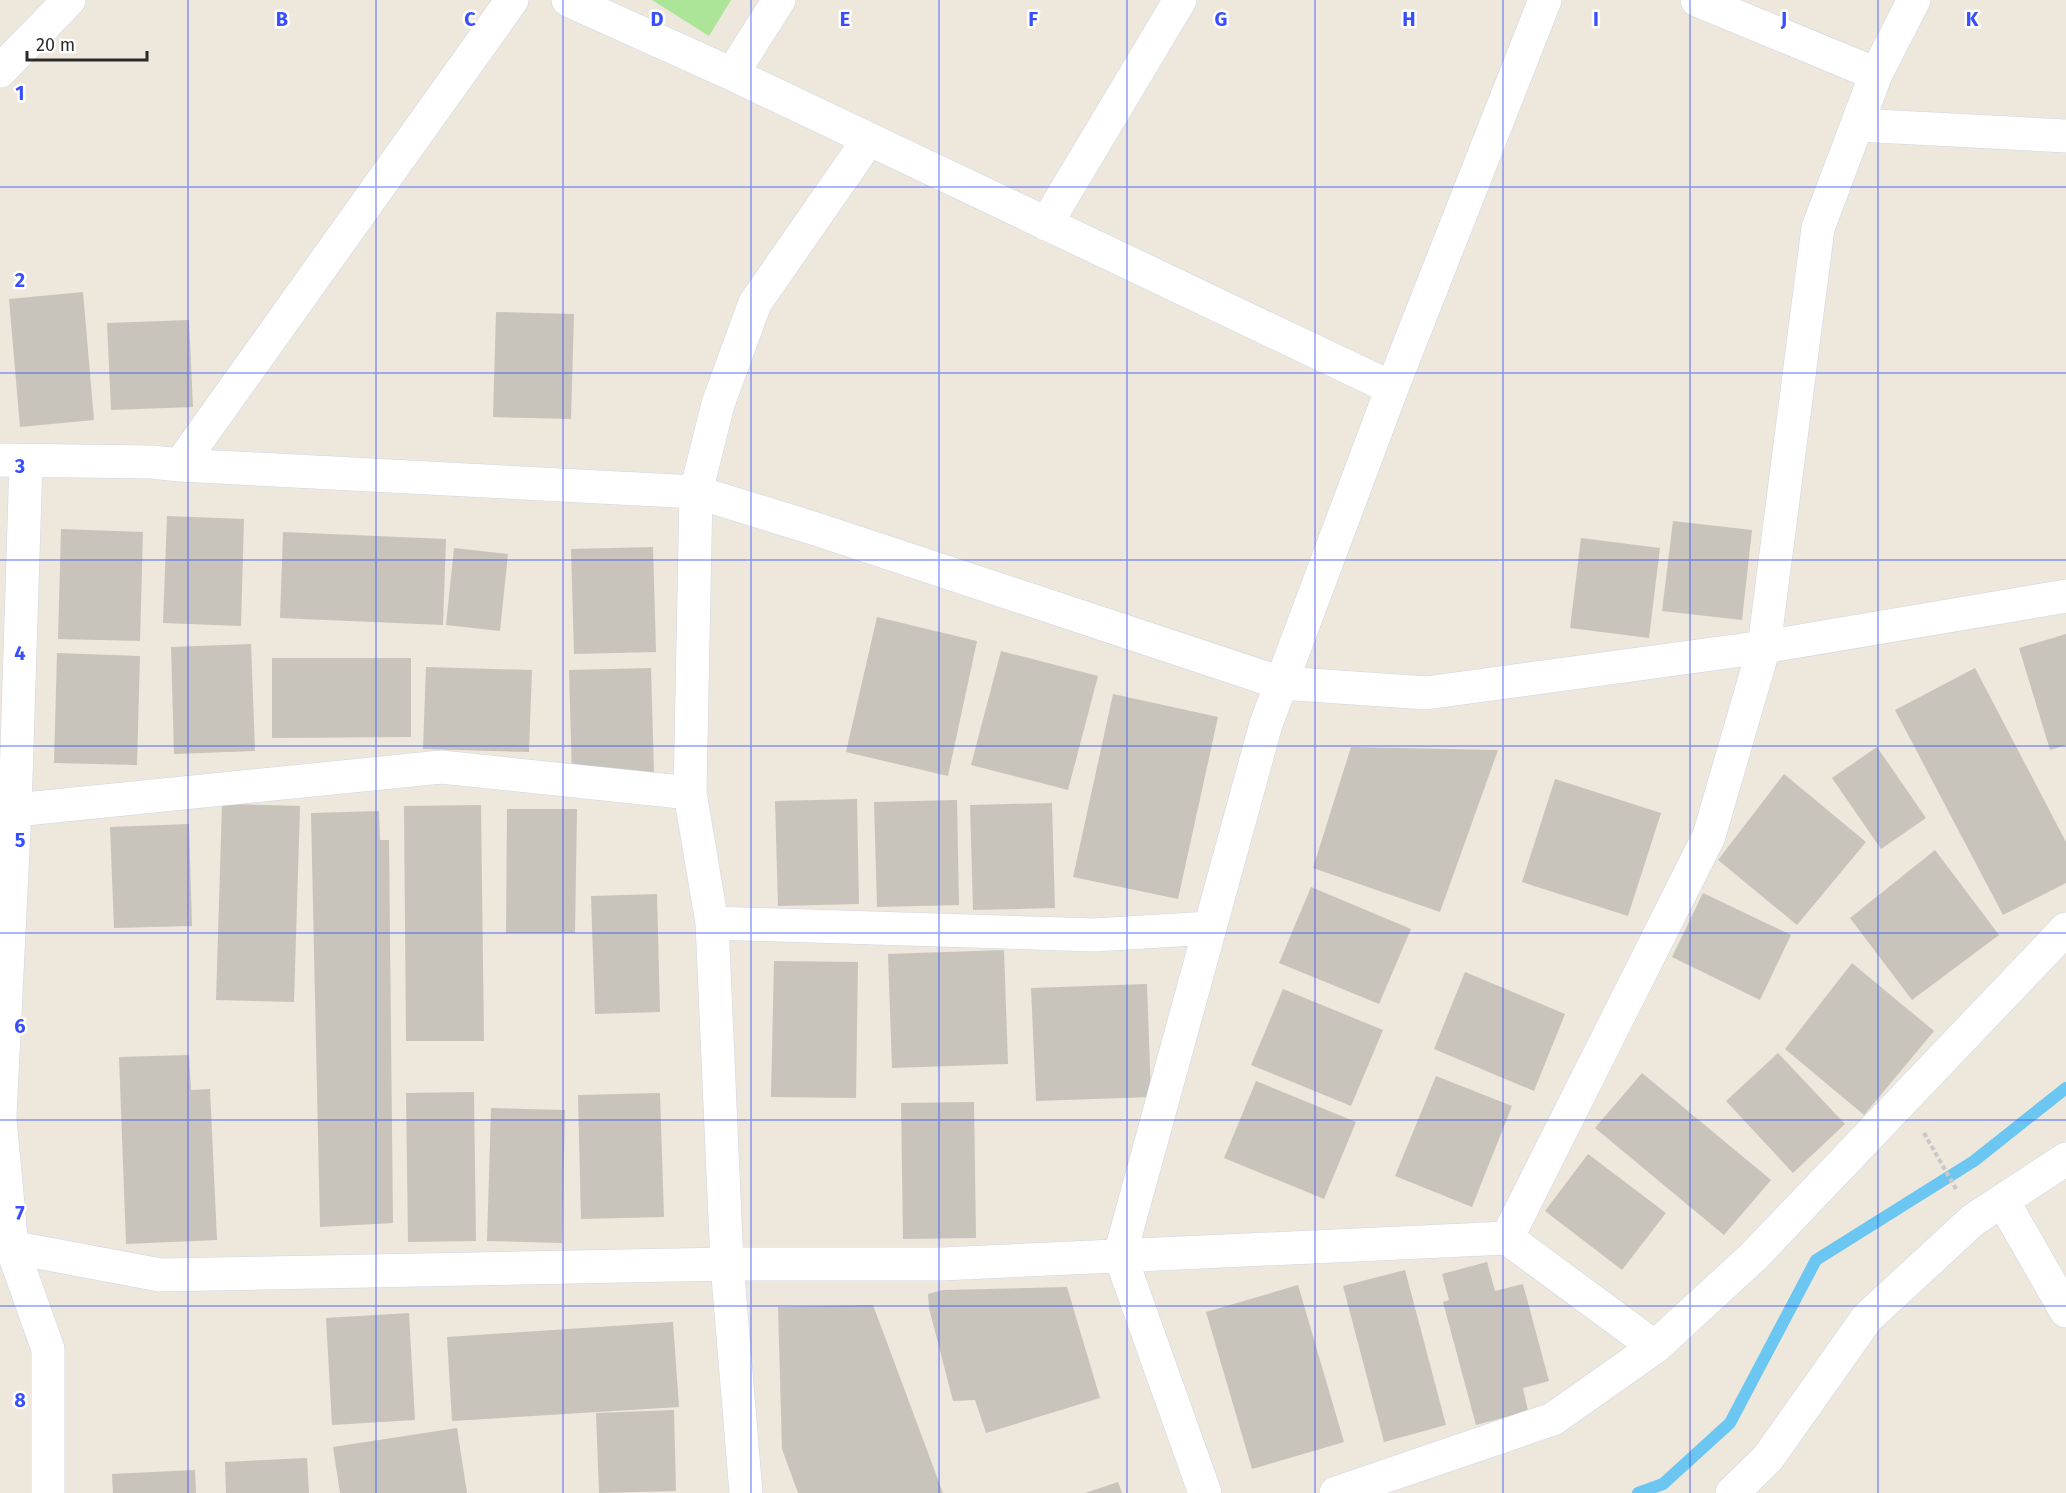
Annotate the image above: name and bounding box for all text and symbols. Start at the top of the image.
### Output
text: B [276,7,288,31]
text: C [464,7,476,31]
text: D [650,7,664,31]
text: E [840,7,850,31]
text: F [1028,7,1038,31]
text: G [1215,7,1227,31]
text: H [1402,7,1416,31]
text: I [1593,7,1599,31]
text: J [1780,7,1787,31]
text: K [1966,7,1979,31]
scale bar [27,24,147,62]
text: 20 m [36,34,75,56]
text: 1 [15,81,25,105]
text: 2 [15,268,25,292]
text: 3 [14,454,25,478]
text: 4 [14,641,26,665]
text: 5 [15,828,26,852]
text: 6 [14,1014,26,1038]
text: 7 [15,1201,25,1225]
text: 8 [14,1388,26,1412]

